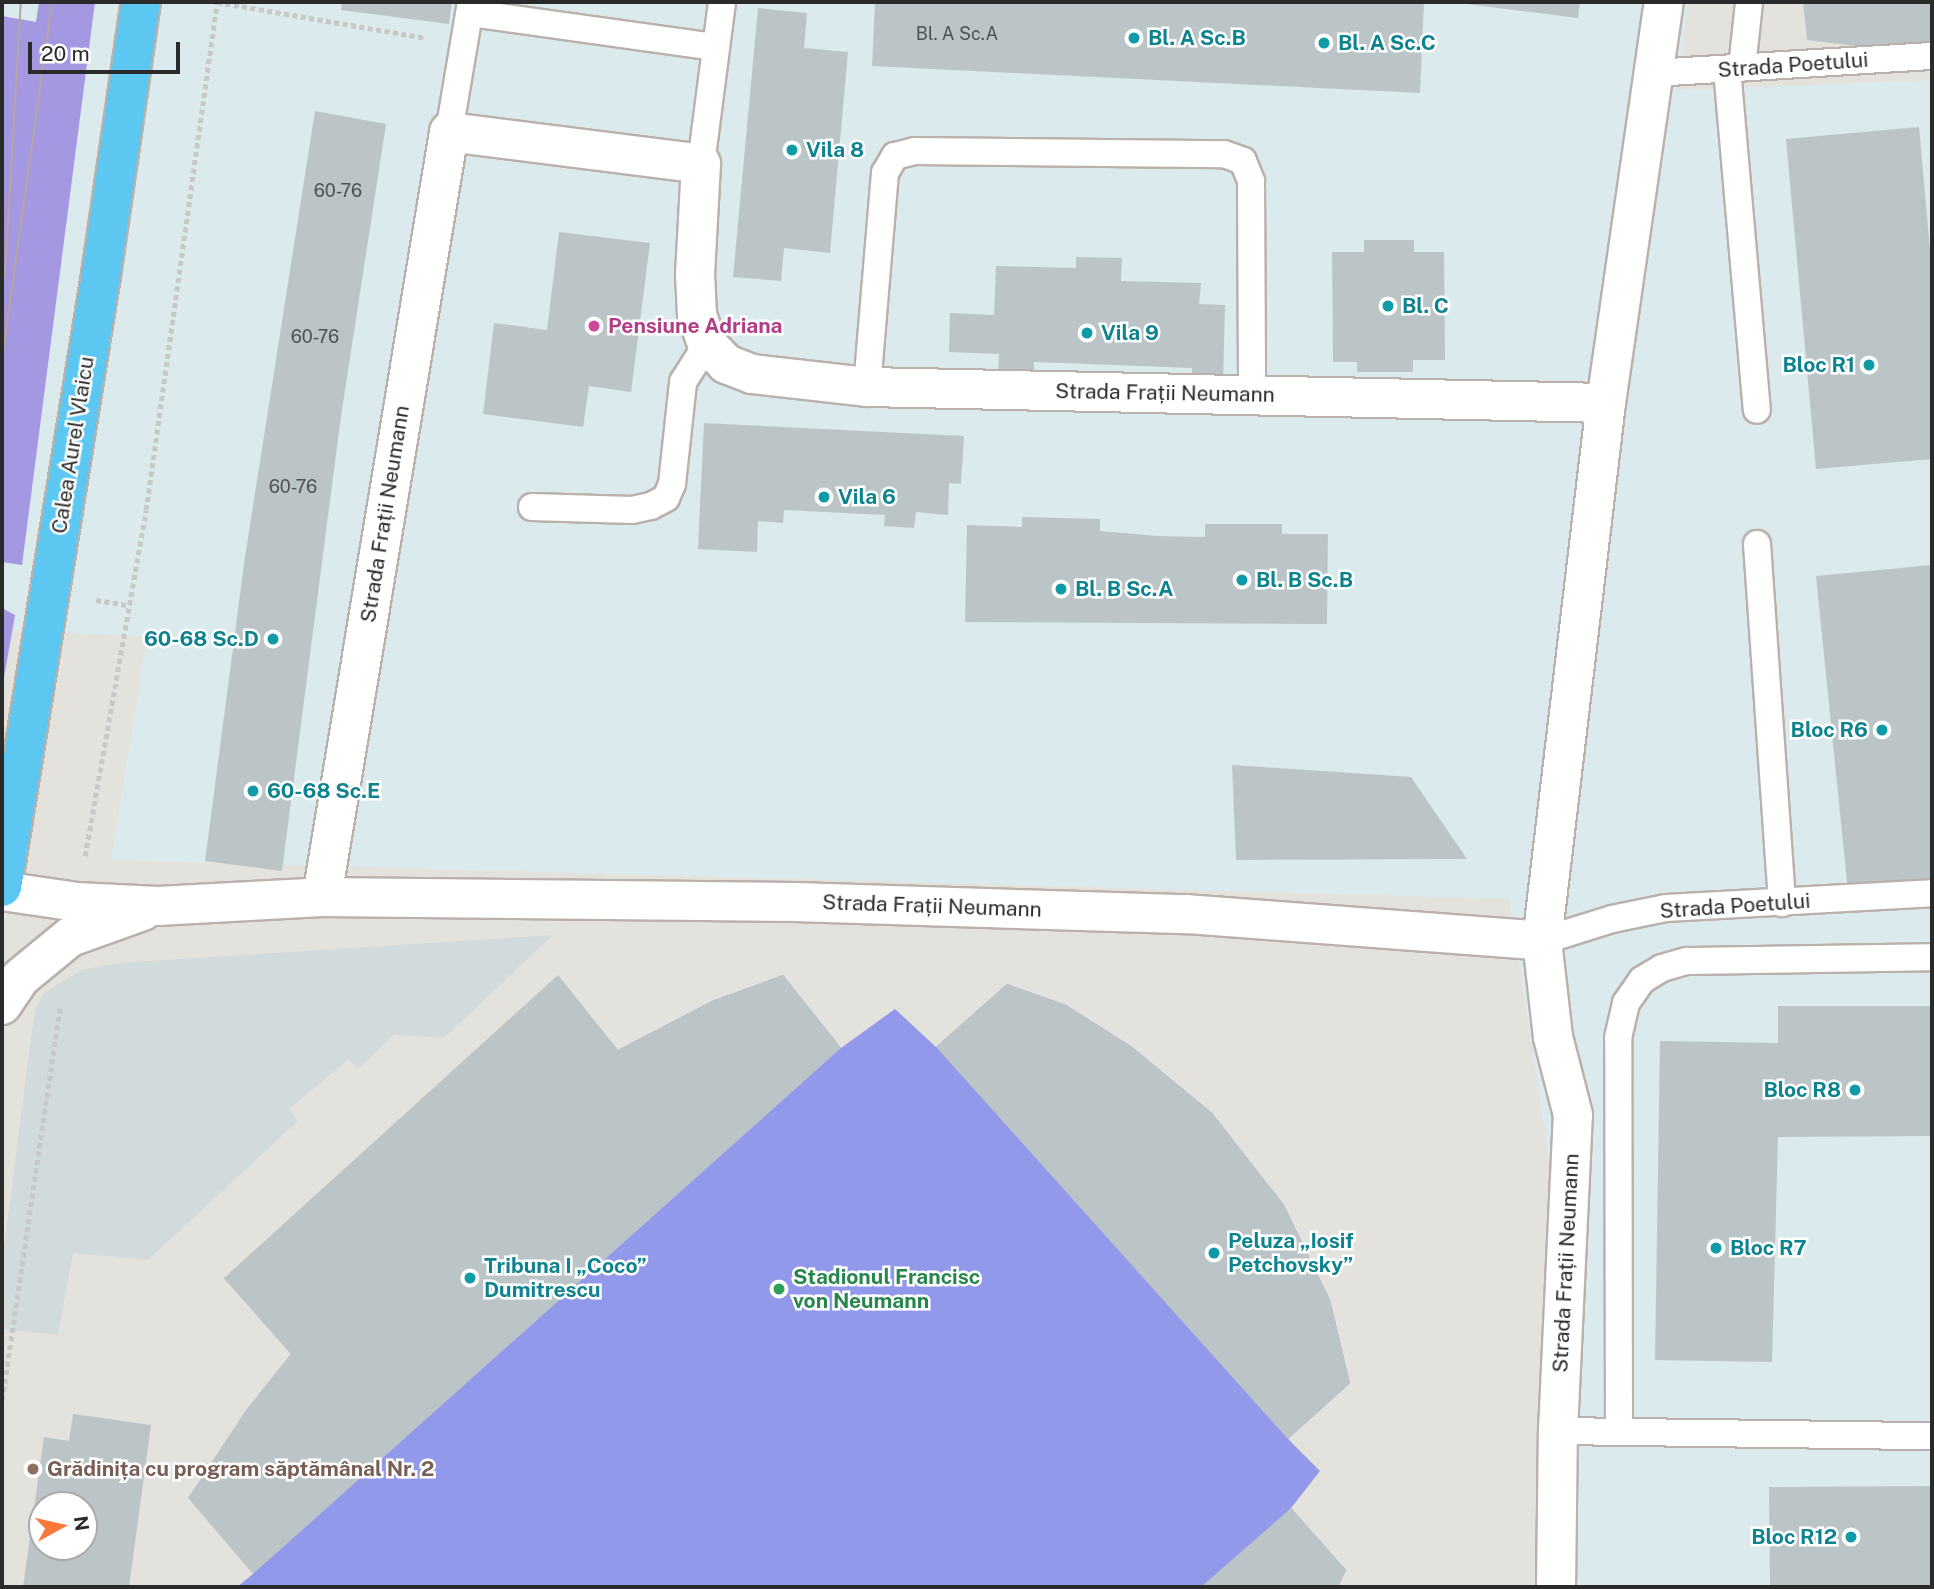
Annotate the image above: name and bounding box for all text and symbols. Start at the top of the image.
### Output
house number: Bl. A Sc.A [916,23,998,45]
place label: Bl. A Sc.B [1148,25,1246,51]
scale bar [32,28,184,72]
marker: Bl. A Sc.B [1126,30,1142,46]
place label: Bl. A Sc.C [1338,30,1436,56]
marker: Bl. A Sc.C [1316,35,1332,51]
text: 20 m [41,41,90,66]
street label: Strada Poetului [1717,47,1869,83]
place label: Vila 8 [806,137,864,163]
marker: Vila 8 [784,142,800,158]
house number: 60-76 [314,180,362,202]
place label: Bl. C [1402,293,1449,319]
marker: Bl. C [1380,298,1396,314]
place label: Pensiune Adriana [608,313,783,339]
marker: Pensiune Adriana [586,318,602,334]
place label: Vila 9 [1101,320,1159,346]
marker: Vila 9 [1079,325,1095,341]
house number: 60-76 [291,326,339,348]
place label: Bloc R1 [1782,352,1855,378]
street label: Calea Aurel Vlaicu [47,354,99,536]
marker: Bloc R1 [1861,357,1877,373]
street label: Strada Frații Neumann [1055,378,1275,408]
street label: Strada Frații Neumann [355,404,415,624]
house number: 60-76 [269,476,317,498]
place label: Vila 6 [838,484,896,510]
marker: Vila 6 [816,489,832,505]
place label: Bl. B Sc.B [1256,567,1353,593]
marker: Bl. B Sc.B [1234,572,1250,588]
place label: Bl. B Sc.A [1075,576,1173,602]
marker: Bl. B Sc.A [1053,581,1069,597]
place label: 60-68 Sc.D [144,626,259,652]
marker: 60-68 Sc.D [265,631,281,647]
place label: Bloc R6 [1791,717,1868,743]
marker: Bloc R6 [1874,722,1890,738]
place label: 60-68 Sc.E [267,778,380,804]
marker: 60-68 Sc.E [245,783,261,799]
street label: Strada Poetului [1659,888,1811,924]
street label: Strada Frații Neumann [822,890,1042,922]
place label: Bloc R8 [1763,1077,1841,1103]
marker: Bloc R8 [1847,1082,1863,1098]
street label: Strada Frații Neumann [1548,1153,1584,1373]
place label: Peluza „Iosif Petchovsky” [1228,1228,1354,1278]
place label: Bloc R7 [1730,1235,1807,1261]
marker: Bloc R7 [1708,1240,1724,1256]
marker: Peluza „Iosif Petchovsky” [1206,1245,1222,1261]
place label: Tribuna I „Coco” Dumitrescu [484,1253,647,1303]
place label: Stadionul Francisc von Neumann [793,1264,980,1314]
marker: Tribuna I „Coco” Dumitrescu [462,1270,478,1286]
marker: Stadionul Francisc von Neumann [771,1281,787,1297]
place label: Grădinița cu program săptămânal Nr. 2 [47,1456,434,1482]
marker: Grădinița cu program săptămânal Nr. 2 [25,1461,41,1477]
north arrow [28,1491,98,1561]
text: N [70,1514,94,1532]
place label: Bloc R12 [1751,1524,1837,1550]
marker: Bloc R12 [1843,1529,1859,1545]

